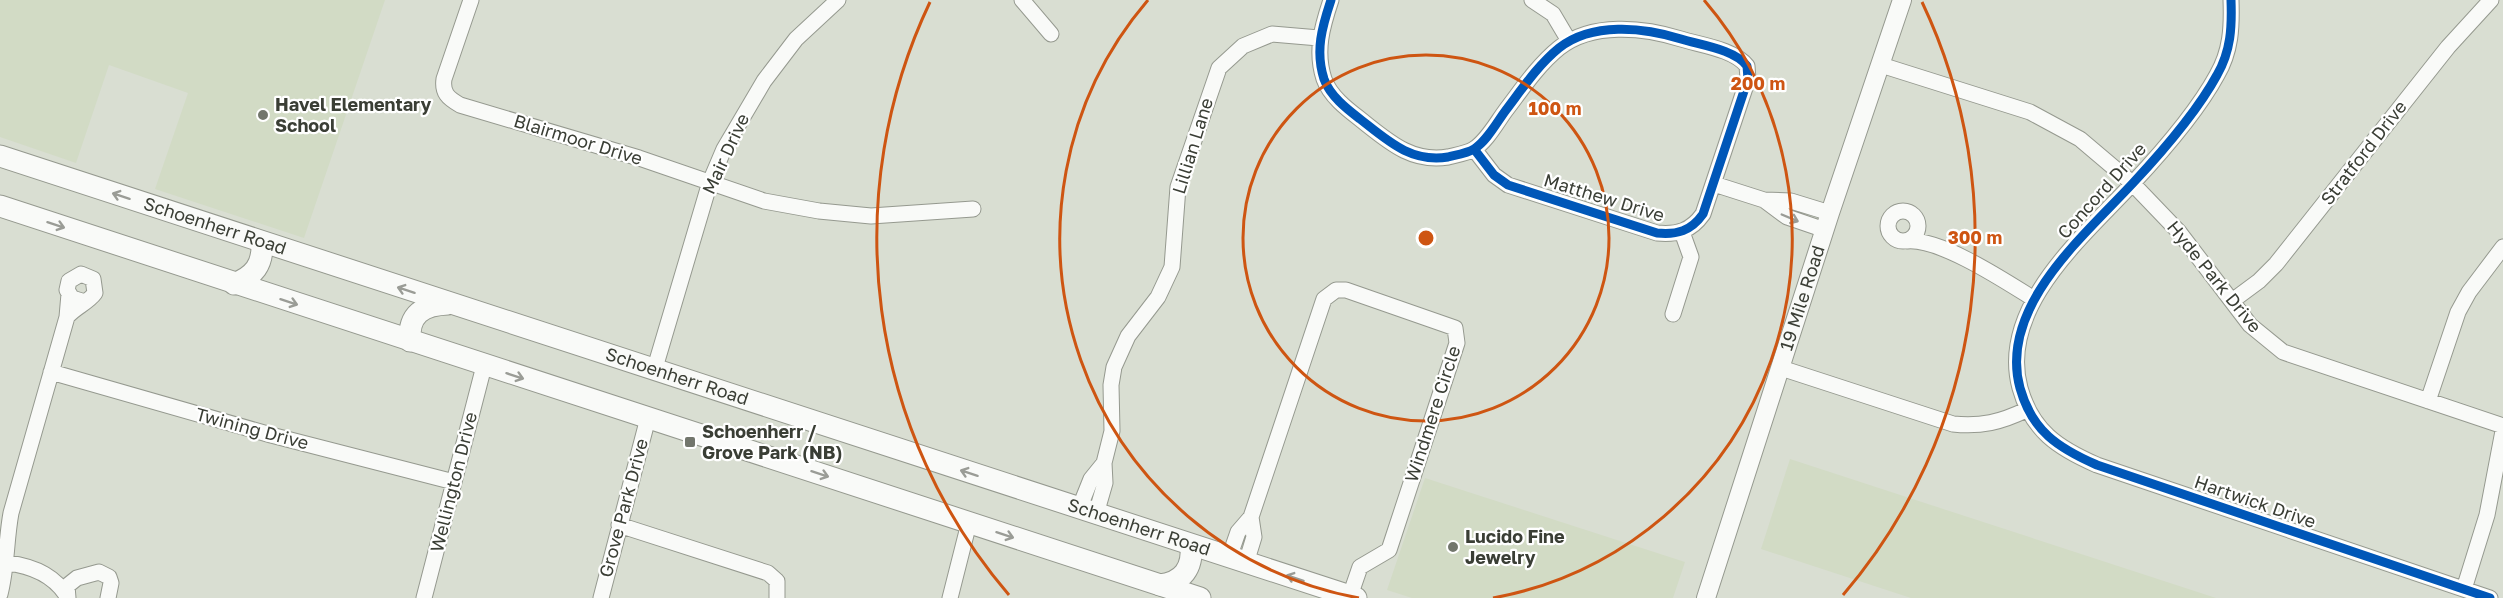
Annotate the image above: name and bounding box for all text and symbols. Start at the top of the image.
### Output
text: 200 m [1731,72,1785,94]
place label: Havel Elementary School [275,93,432,136]
street label: Lillian Lane [1167,95,1217,196]
street label: Stratford Drive [2316,96,2411,209]
text: 100 m [1529,97,1581,119]
marker: Havel Elementary School [256,108,270,122]
street label: Blairmoor Drive [511,109,645,169]
street label: Mair Drive [697,110,753,197]
street label: Concord Drive [2052,138,2150,243]
street label: Matthew Drive [1541,168,1667,226]
one-way arrow [112,190,131,201]
street label: Schoenherr Road [141,192,289,259]
one-way arrow [1781,213,1799,224]
street label: Hyde Park Drive [2163,216,2267,337]
one-way arrow [46,220,65,231]
text: 300 m [1948,226,2002,248]
centre of rings [1416,228,1436,248]
street label: 19 Mile Road [1774,243,1829,353]
one-way arrow [397,284,416,295]
one-way arrow [279,297,298,308]
street label: Schoenherr Road [603,342,751,409]
street label: Windmere Circle [1400,343,1464,485]
one-way arrow [505,371,524,382]
street label: Twining Drive [193,402,311,454]
street label: Wellington Drive [425,409,481,554]
place label: Schoenherr / Grove Park (NB) [702,420,842,463]
marker: Schoenherr / Grove Park (NB) [683,435,697,449]
street label: Grove Park Drive [594,436,652,580]
one-way arrow [960,467,979,478]
one-way arrow [810,470,829,481]
street label: Hartwick Drive [2192,470,2319,532]
street label: Schoenherr Road [1065,493,1214,560]
place label: Lucido Fine Jewelry [1465,525,1565,568]
one-way arrow [995,530,1014,541]
marker: Lucido Fine Jewelry [1446,540,1460,554]
one-way arrow [1286,572,1305,583]

